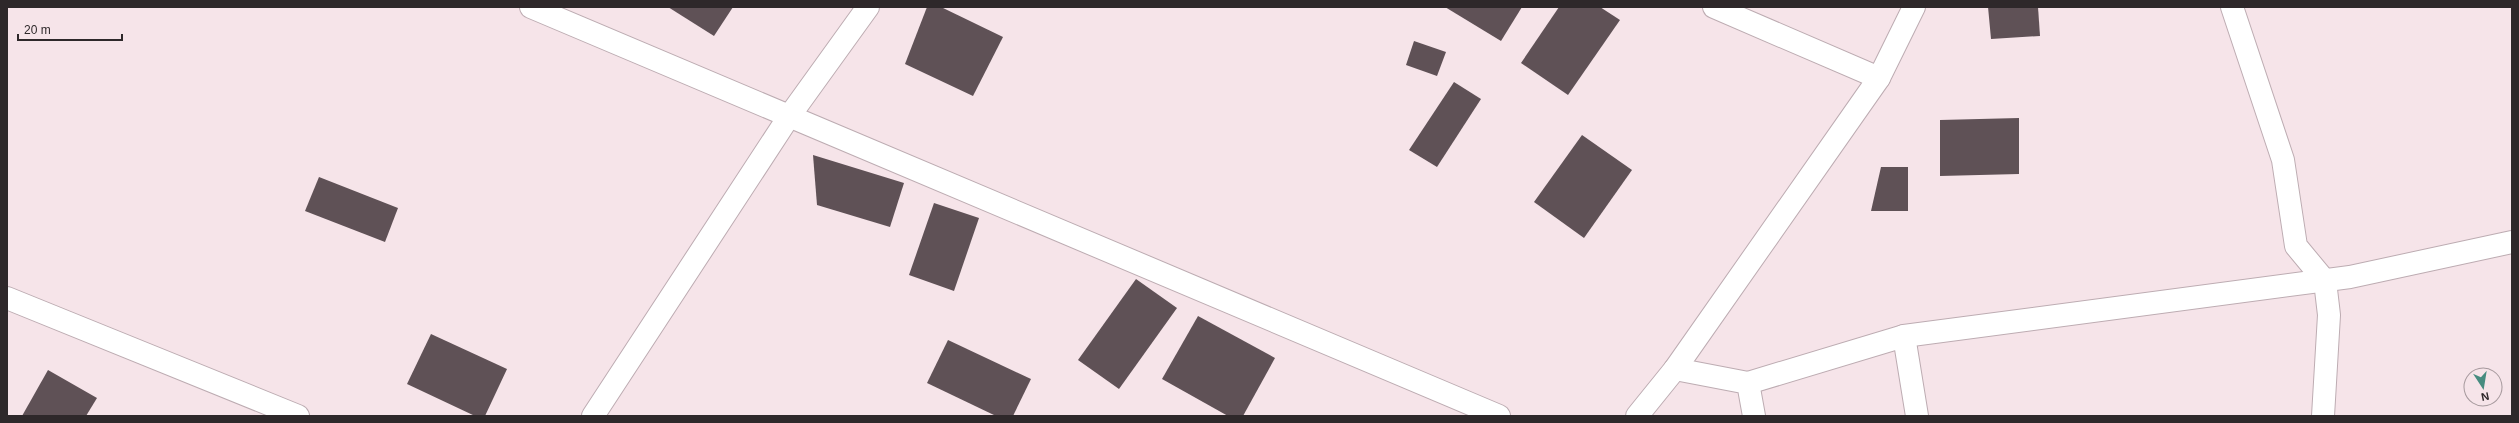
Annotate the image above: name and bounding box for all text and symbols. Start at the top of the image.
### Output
scale bar [18,16,122,42]
text: 20 m [24,23,51,37]
north arrow [2463,367,2503,407]
text: N [2480,390,2490,403]

